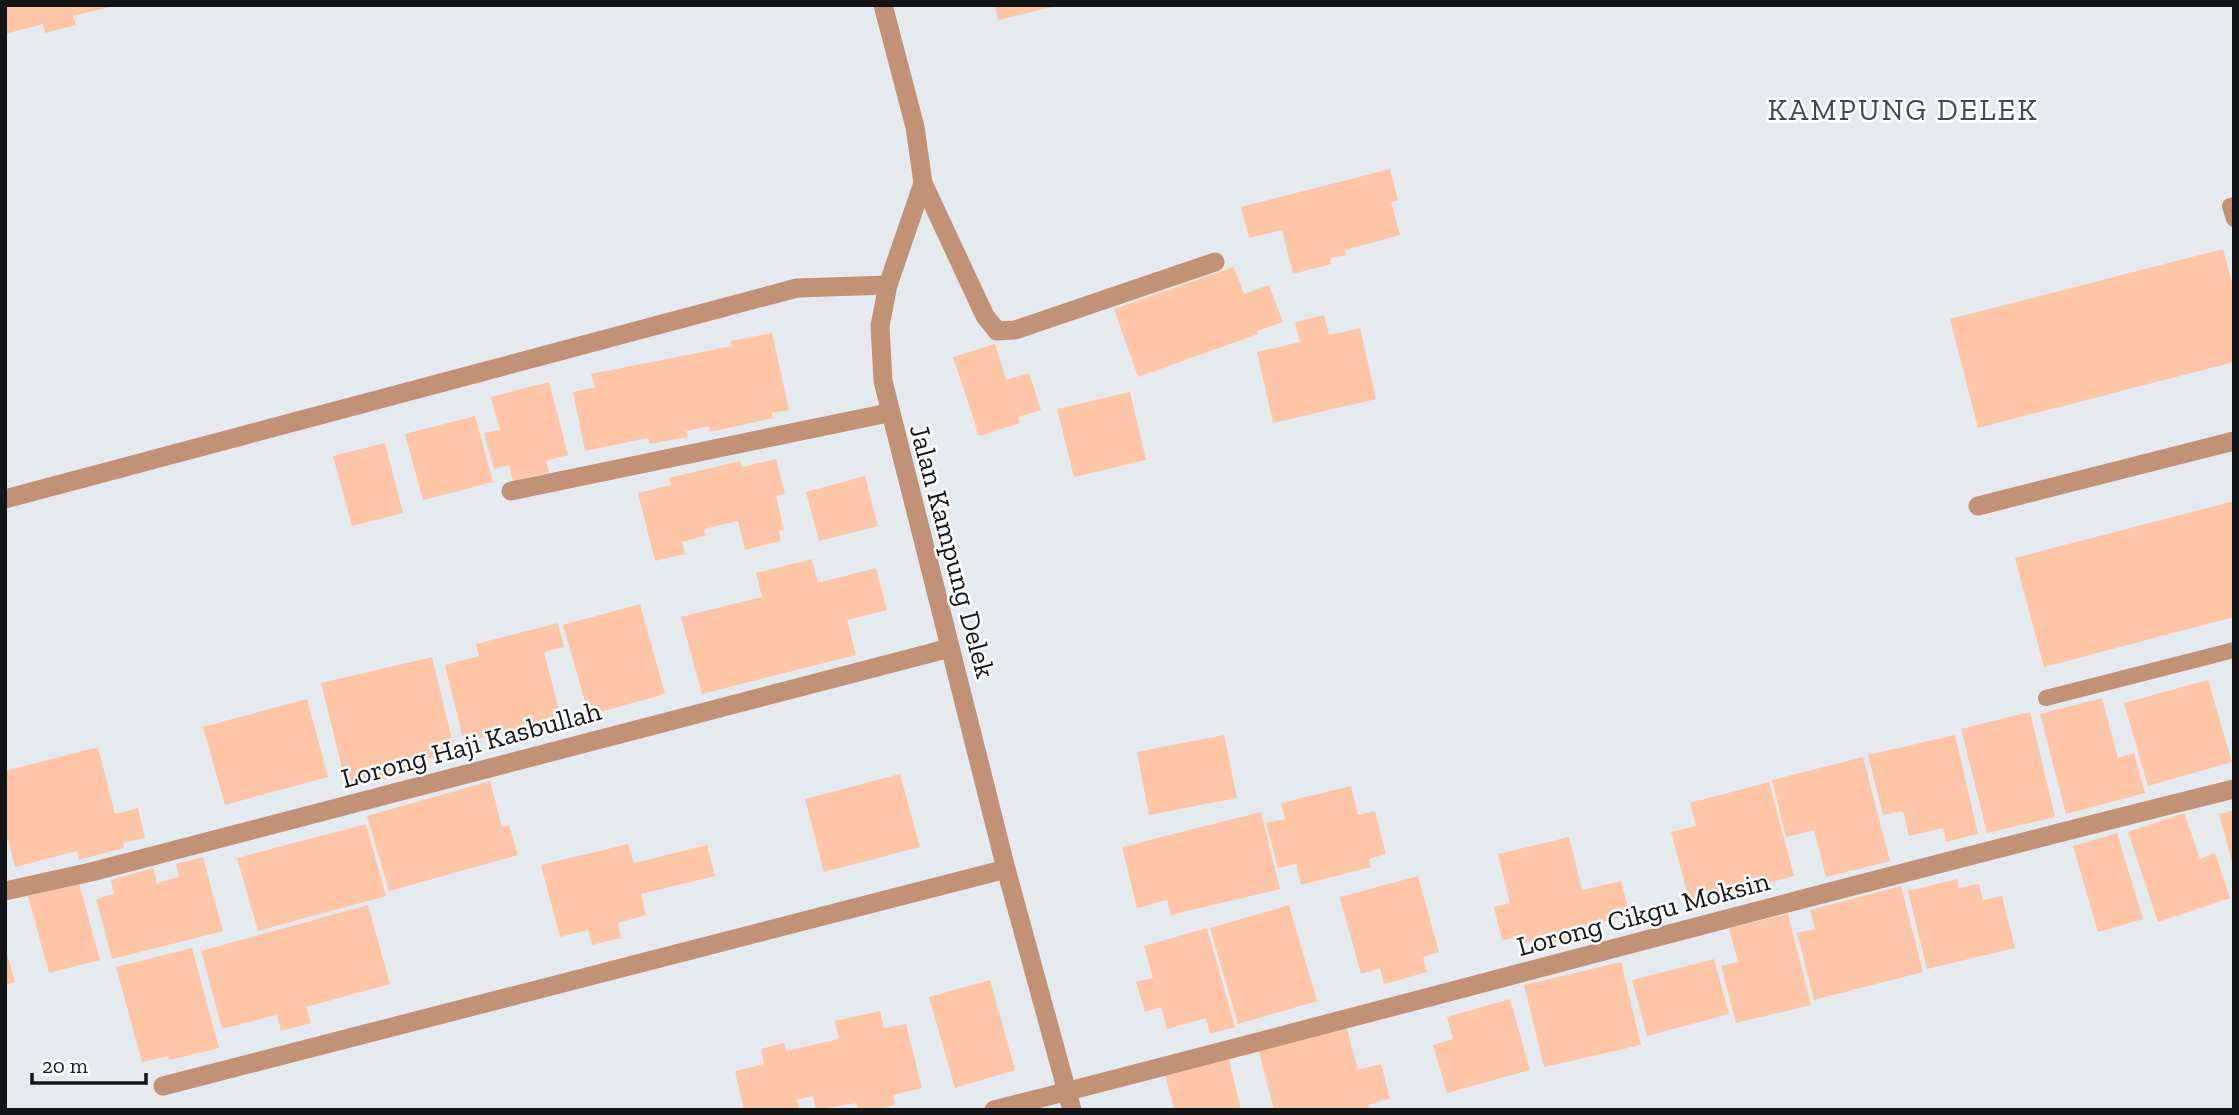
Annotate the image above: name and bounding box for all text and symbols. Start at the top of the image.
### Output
district label: KAMPUNG DELEK [1768,92,2038,128]
street label: Jalan Kampung Delek [903,421,1002,682]
street label: Lorong Haji Kasbullah [338,694,605,795]
street label: Lorong Cikgu Moksin [1513,864,1773,963]
scale bar [32,1042,145,1086]
text: 20 m [42,1053,88,1078]

